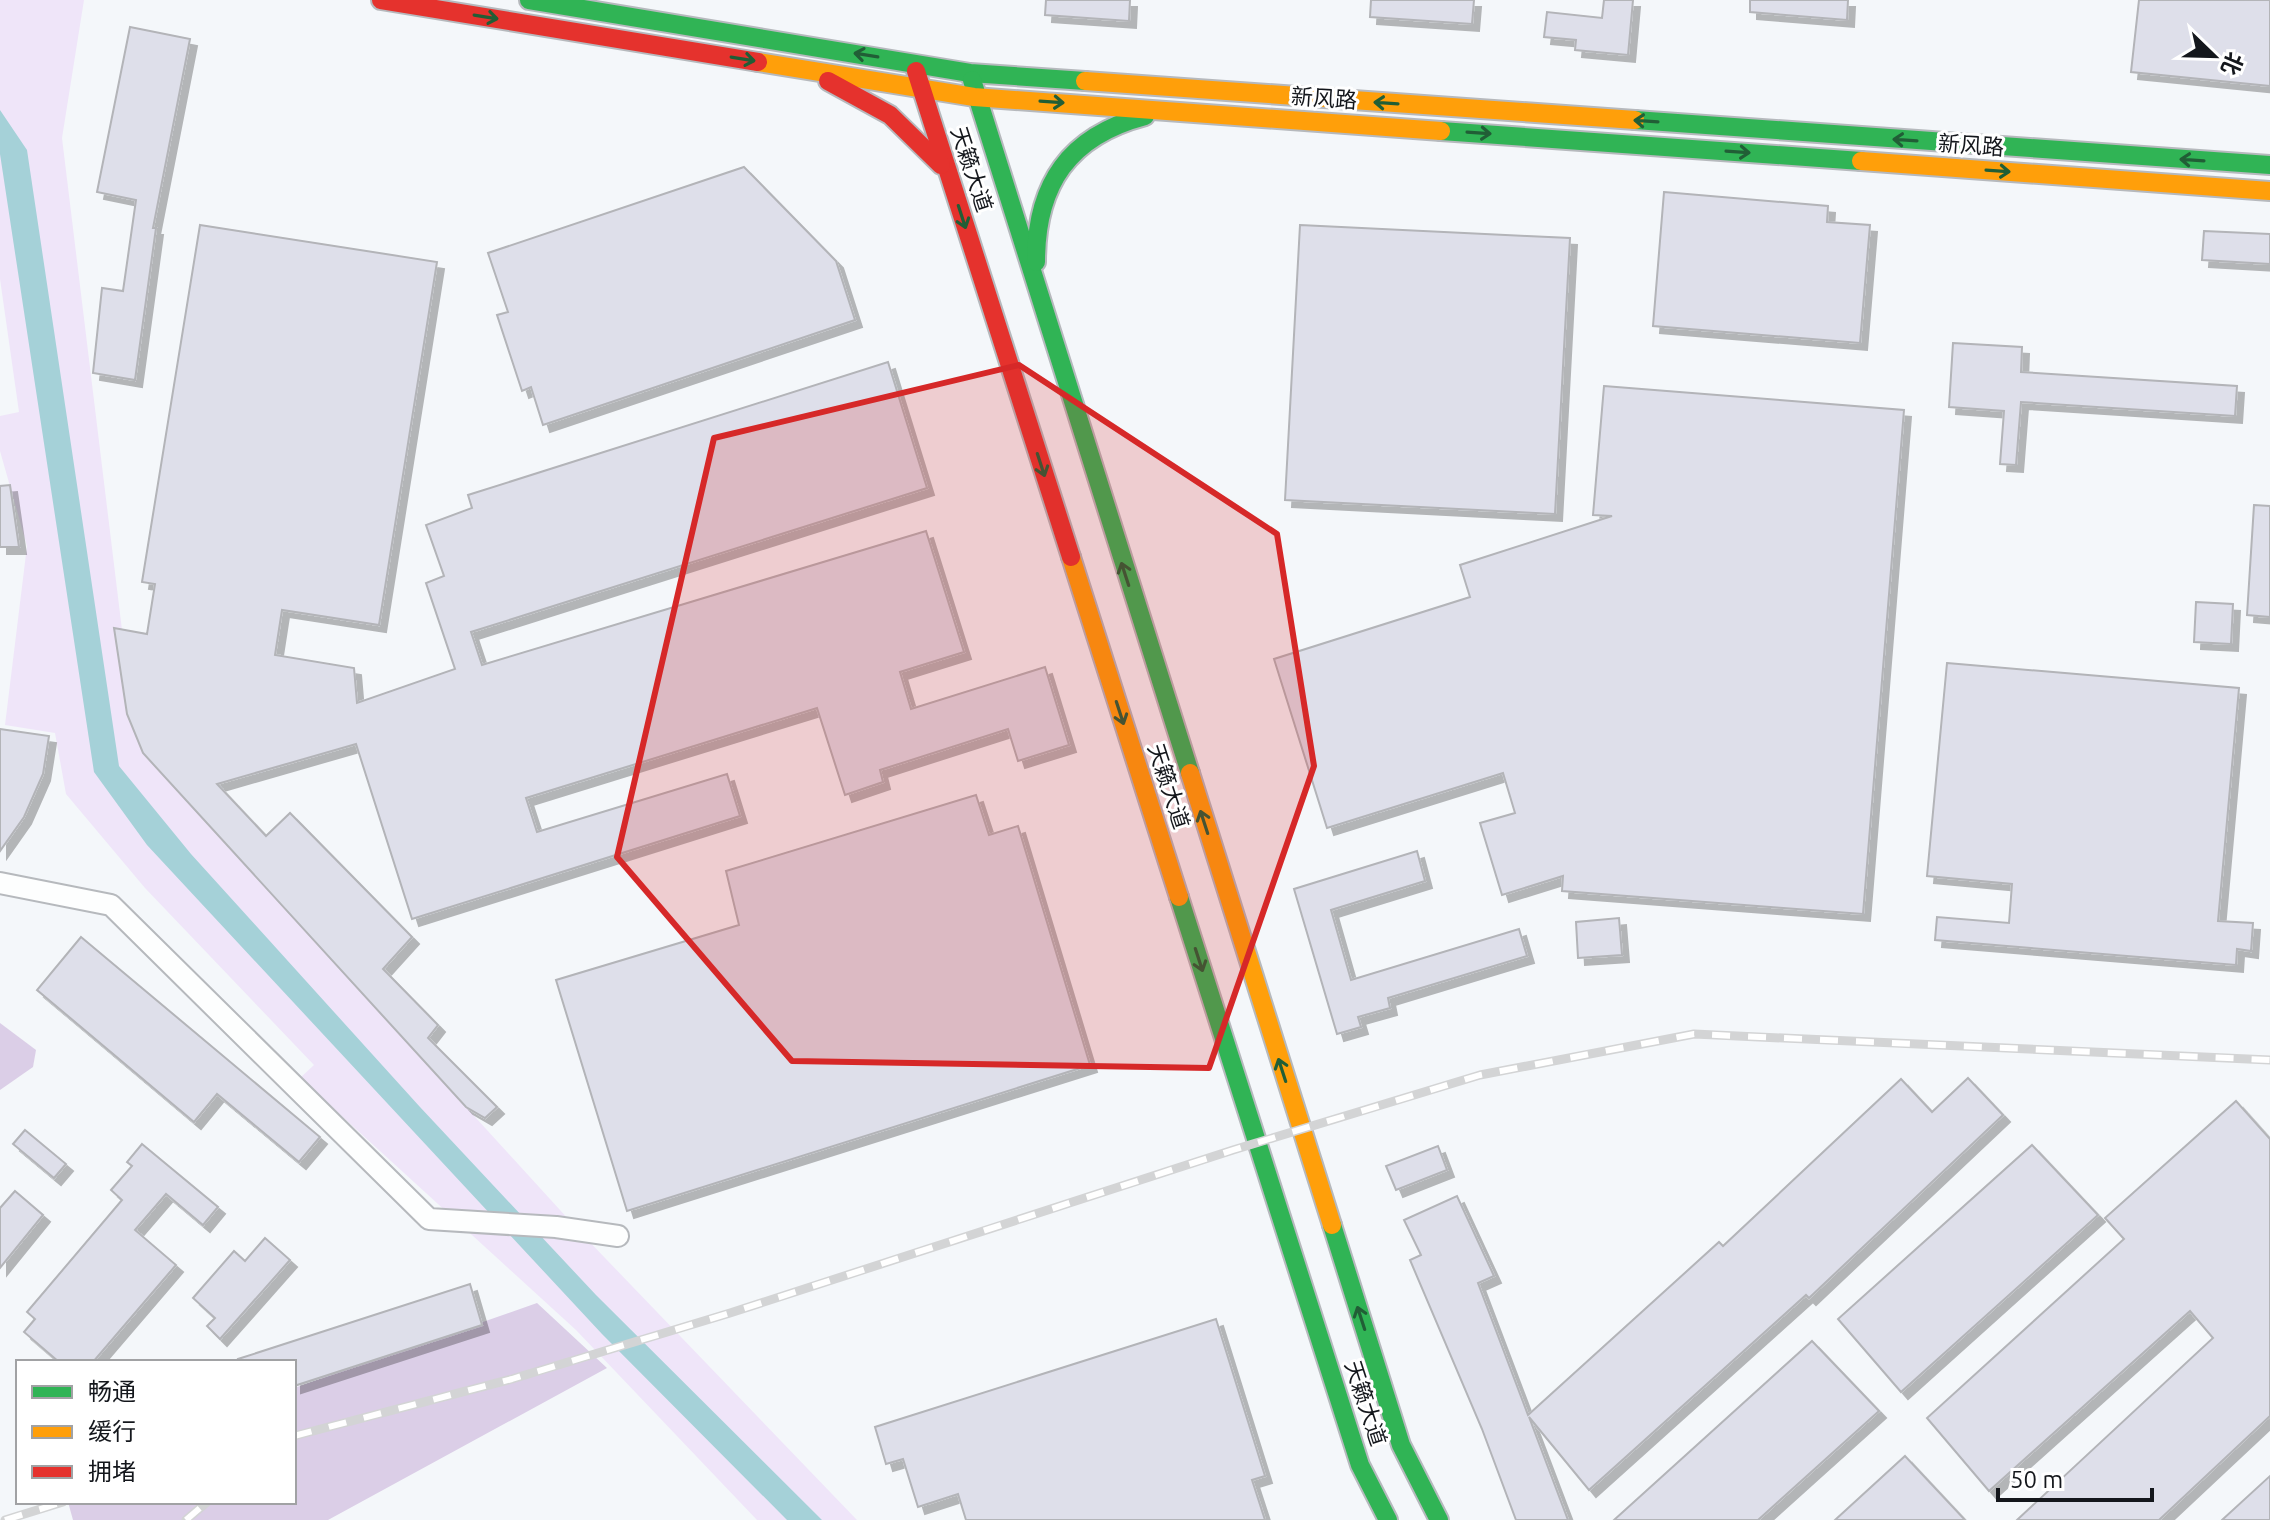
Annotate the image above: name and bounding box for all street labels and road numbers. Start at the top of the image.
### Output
street label: 新风路 [1290,83,1358,112]
street label: 天籁大道 [947,123,998,215]
street label: 新风路 [1937,130,2005,159]
street label: 天籁大道 [1144,740,1195,832]
street label: 天籁大道 [1341,1357,1392,1449]

